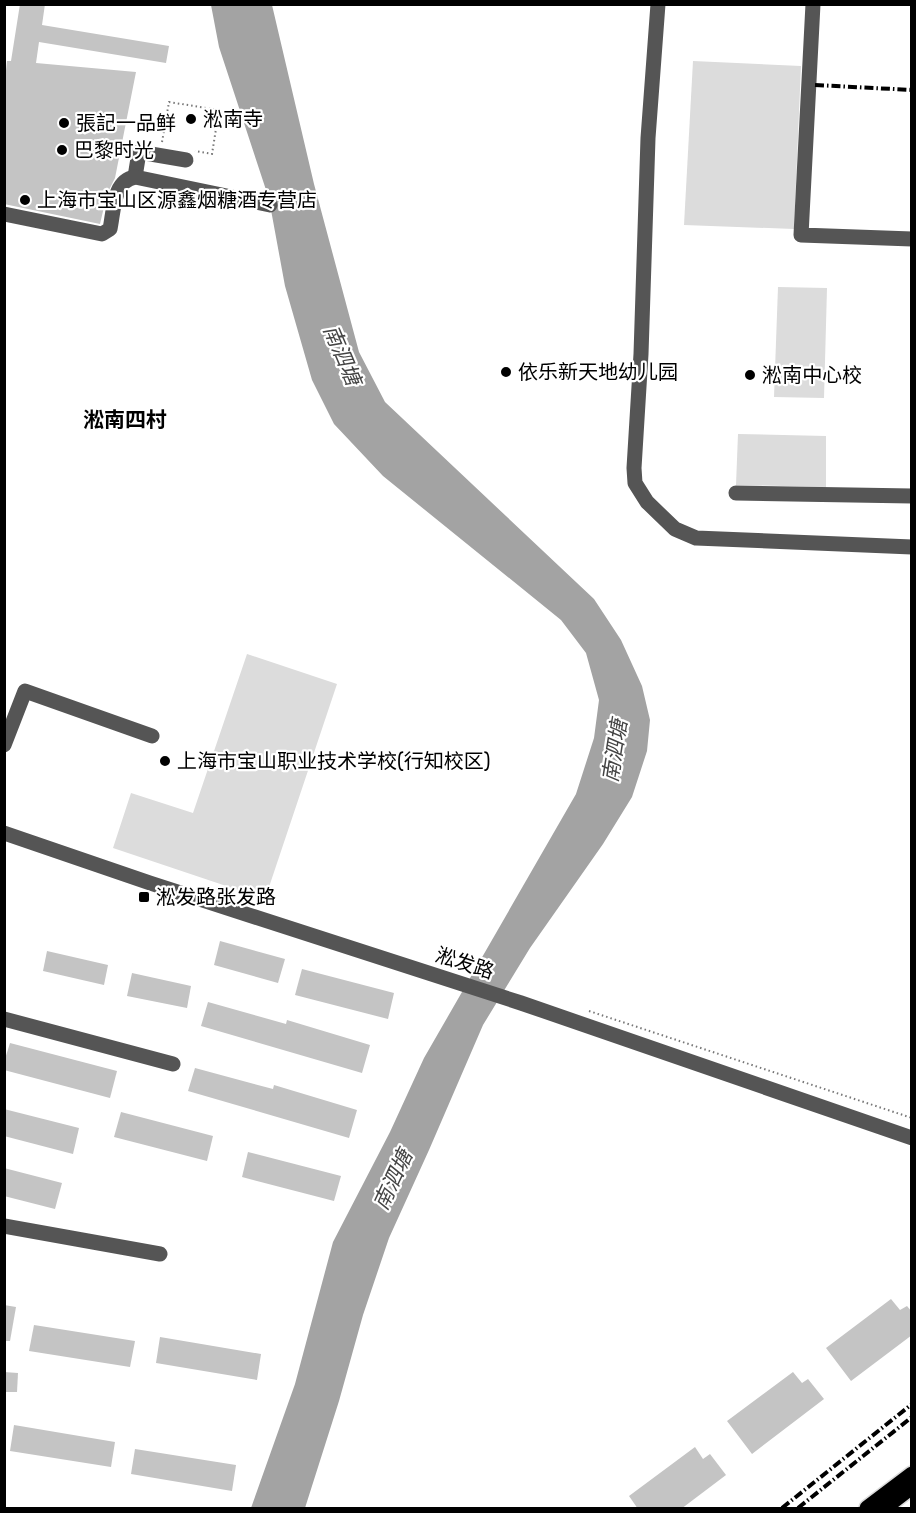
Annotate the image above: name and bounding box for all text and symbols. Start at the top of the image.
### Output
place label: 淞南寺 [203,107,263,131]
place label: 張記一品鲜 [76,111,176,135]
marker: 淞南寺 [184,112,198,126]
marker: 張記一品鲜 [57,116,71,130]
place label: 巴黎时光 [74,138,154,162]
marker: 巴黎时光 [55,143,69,157]
place label: 上海市宝山区源鑫烟糖酒专营店 [37,188,317,212]
marker: 上海市宝山区源鑫烟糖酒专营店 [18,193,32,207]
water label: 南泗塘 [319,321,367,391]
place label: 依乐新天地幼儿园 [518,360,678,384]
place label: 淞南中心校 [762,363,862,387]
marker: 依乐新天地幼儿园 [499,365,513,379]
marker: 淞南中心校 [743,368,757,382]
district label: 淞南四村 [83,407,167,432]
water label: 南泗塘 [597,715,632,784]
place label: 上海市宝山职业技术学校(行知校区) [177,749,491,773]
marker: 上海市宝山职业技术学校(行知校区) [158,754,172,768]
place label: 淞发路张发路 [156,885,276,909]
marker: 淞发路张发路 [137,890,151,904]
street label: 淞发路 [433,942,497,984]
water label: 南泗塘 [368,1143,418,1214]

